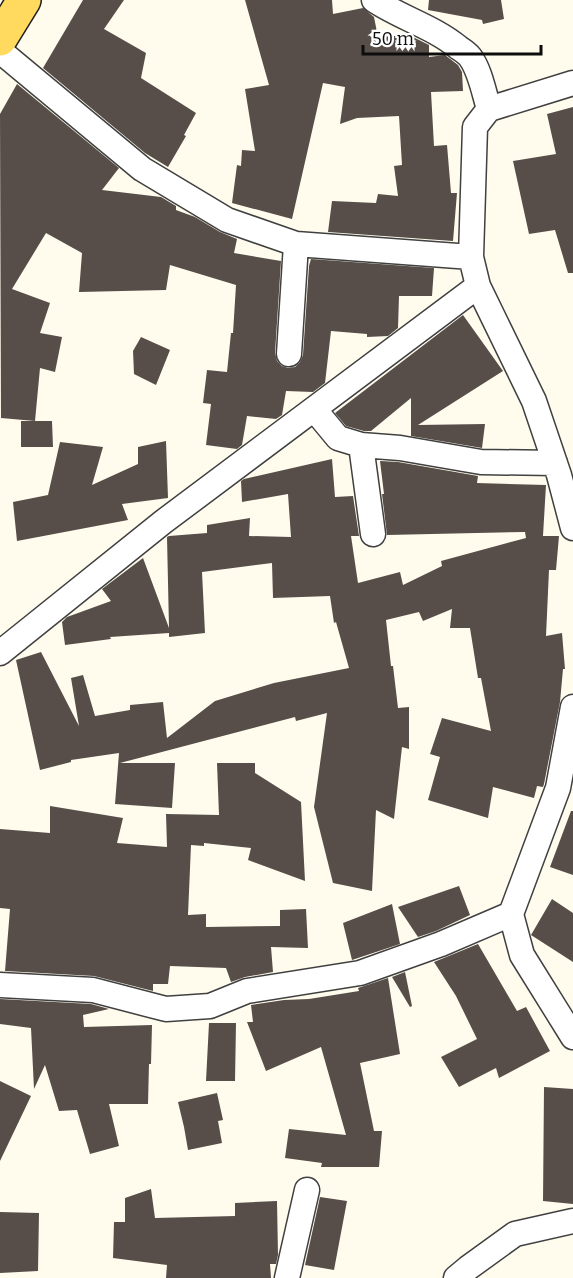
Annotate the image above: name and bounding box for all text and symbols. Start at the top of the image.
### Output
scale bar [363,18,542,56]
text: 50 m [372,28,414,50]

